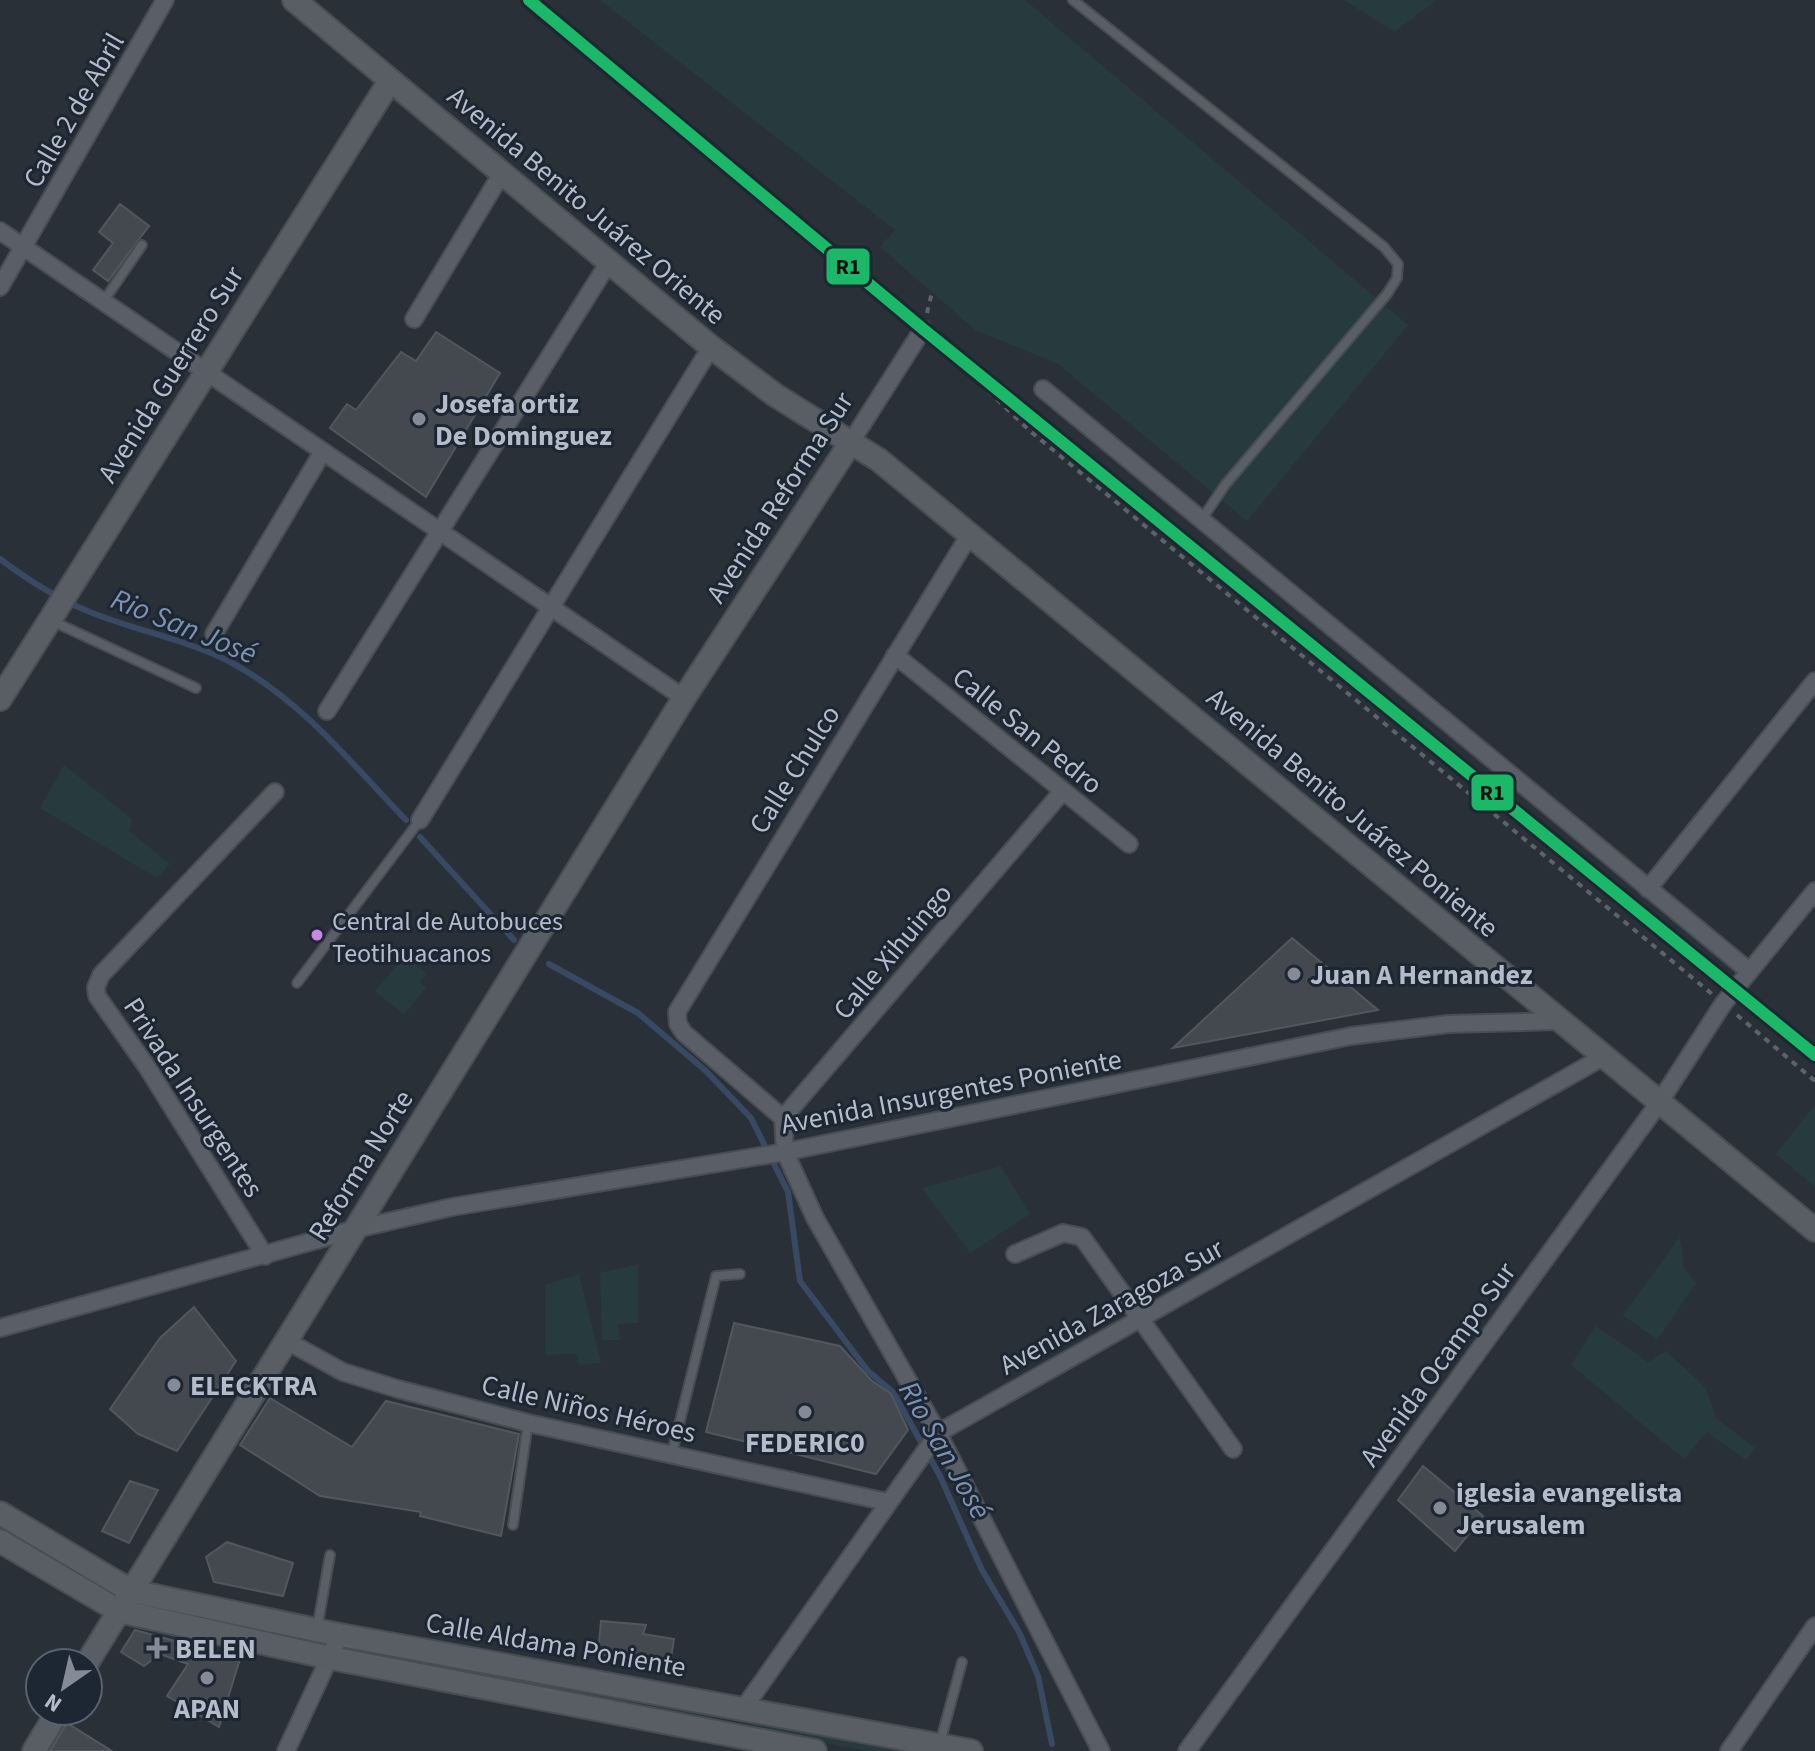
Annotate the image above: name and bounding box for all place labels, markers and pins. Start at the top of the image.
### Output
place label: Josefa ortiz De Dominguez [435,384,612,456]
marker: Josefa ortiz De Dominguez [410,410,428,428]
place label: Central de Autobuces Teotihuacanos [332,903,563,972]
marker: Central de Autobuces Teotihuacanos [309,927,325,943]
place label: Juan A Hernandez [1310,955,1533,995]
marker: Juan A Hernandez [1285,965,1303,983]
place label: ELECKTRA [190,1366,317,1406]
marker: ELECKTRA [165,1376,183,1394]
marker: FEDERIC0 [796,1403,814,1421]
place label: FEDERIC0 [745,1423,865,1463]
place label: iglesia evangelista Jerusalem [1456,1473,1682,1545]
marker: iglesia evangelista Jerusalem [1431,1499,1449,1517]
place label: BELEN [175,1629,256,1669]
marker: BELEN [146,1637,168,1659]
marker: APAN [198,1669,216,1687]
place label: APAN [173,1689,240,1729]

